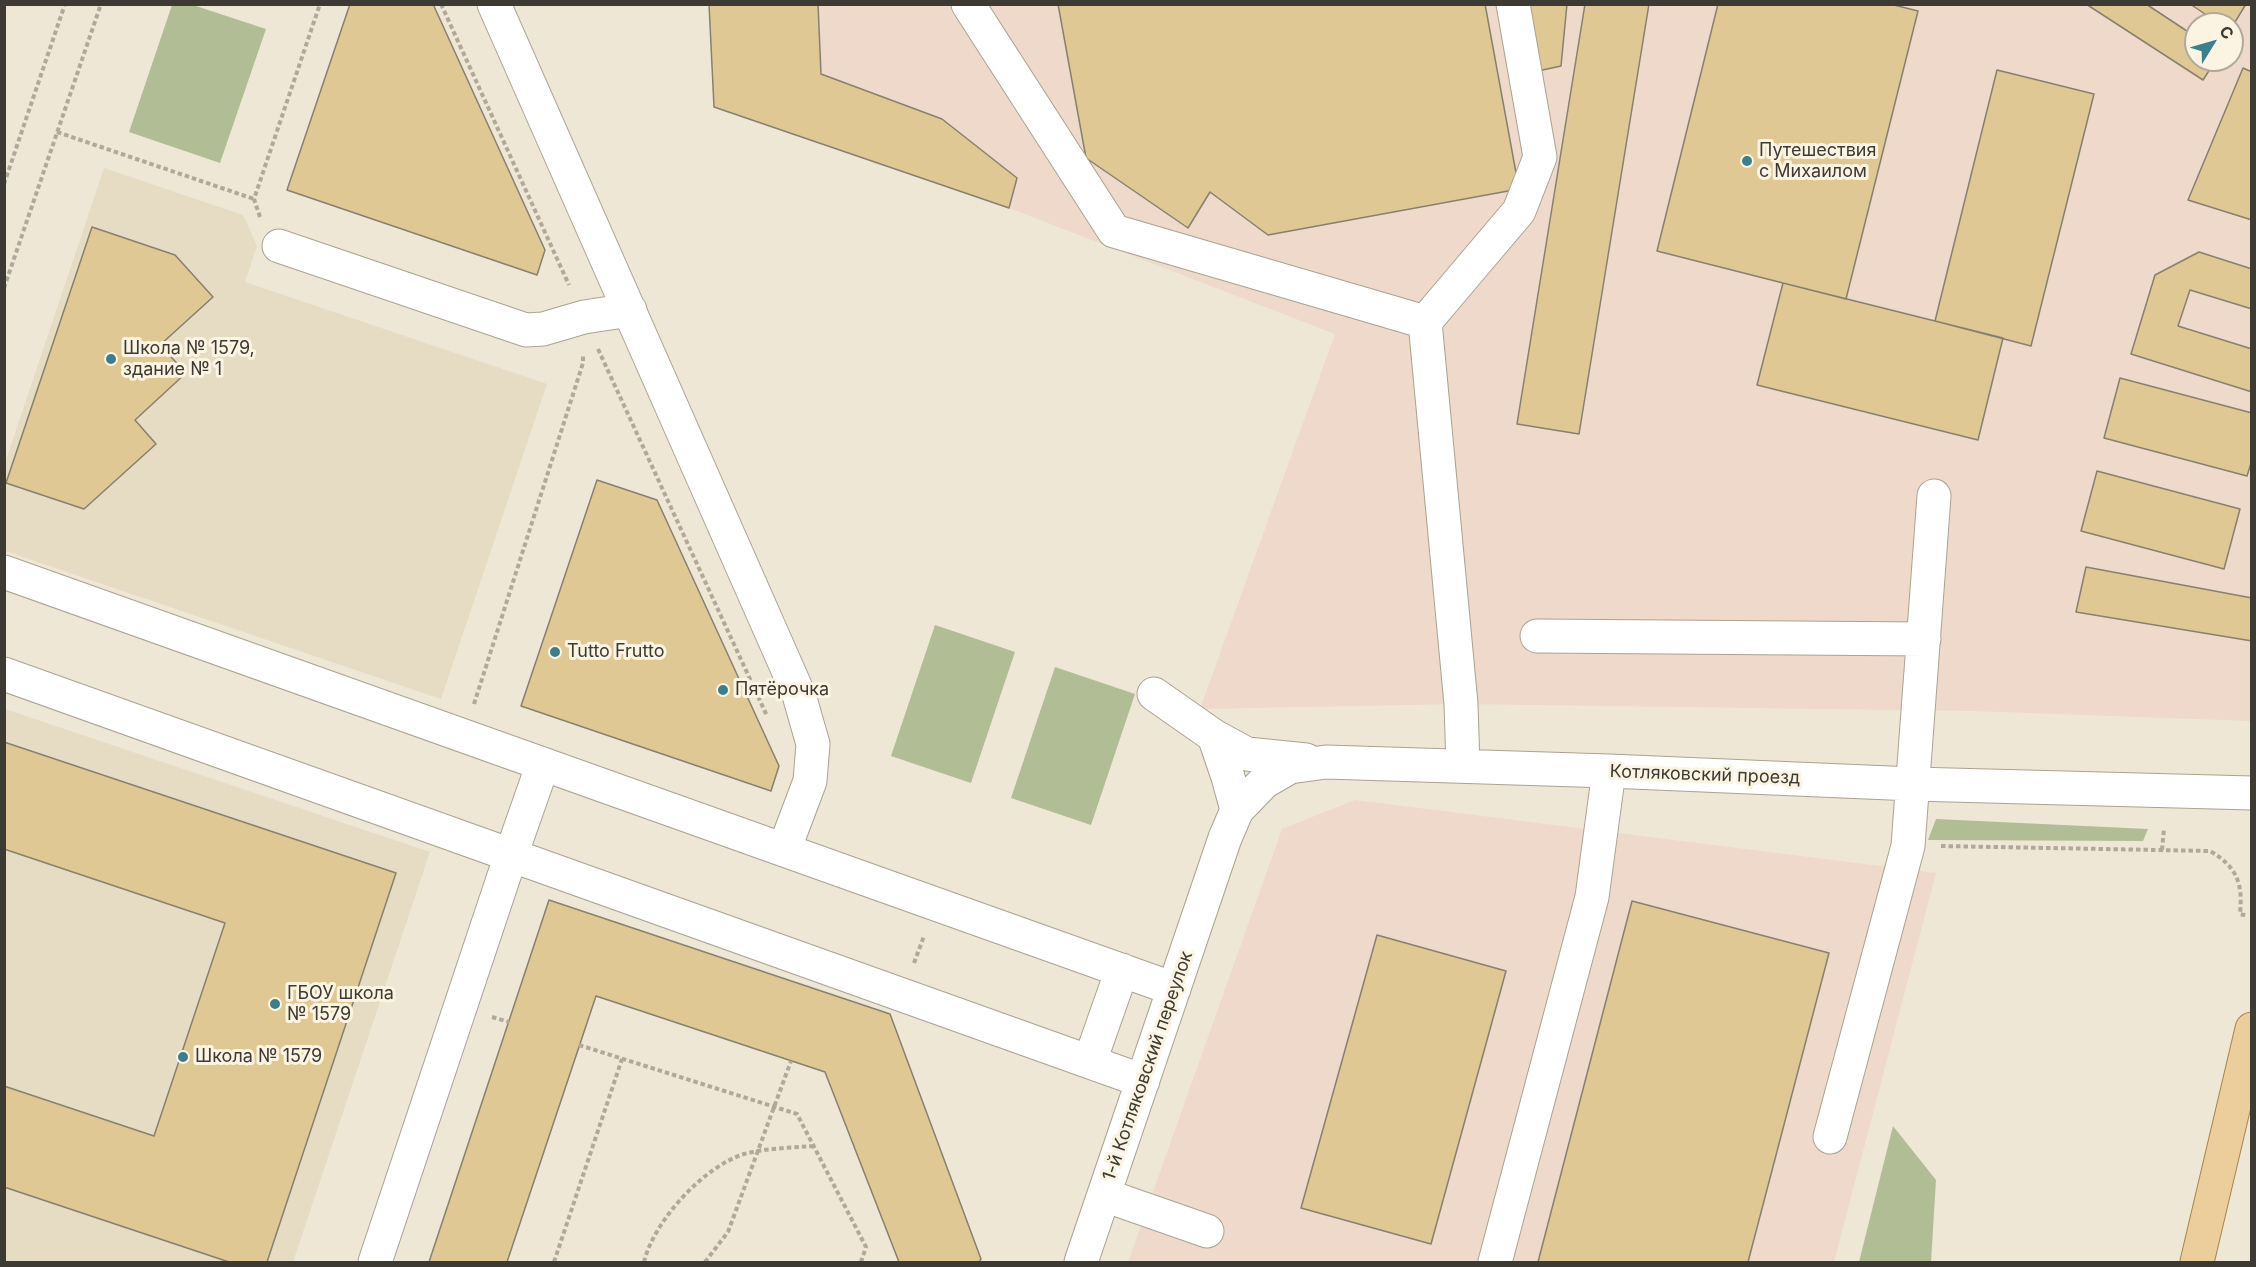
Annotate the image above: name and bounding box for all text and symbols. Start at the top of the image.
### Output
north arrow [2184,12,2244,72]
text: С [2215,22,2238,43]
place label: Путешествия с Михаилом [1759,140,1876,182]
marker: Путешествия с Михаилом [1740,154,1754,168]
place label: Школа № 1579, здание № 1 [123,338,255,380]
marker: Школа № 1579, здание № 1 [104,352,118,366]
place label: Tutto Frutto [567,641,664,663]
marker: Tutto Frutto [548,645,562,659]
place label: Пятёрочка [735,679,829,701]
marker: Пятёрочка [716,683,730,697]
street label: Котляковский проезд [1609,761,1801,789]
street label: 1-й Котляковский переулок [1099,948,1197,1184]
place label: ГБОУ школа № 1579 [287,983,394,1026]
marker: ГБОУ школа № 1579 [268,997,282,1011]
place label: Школа № 1579 [195,1046,322,1068]
marker: Школа № 1579 [176,1050,190,1064]

